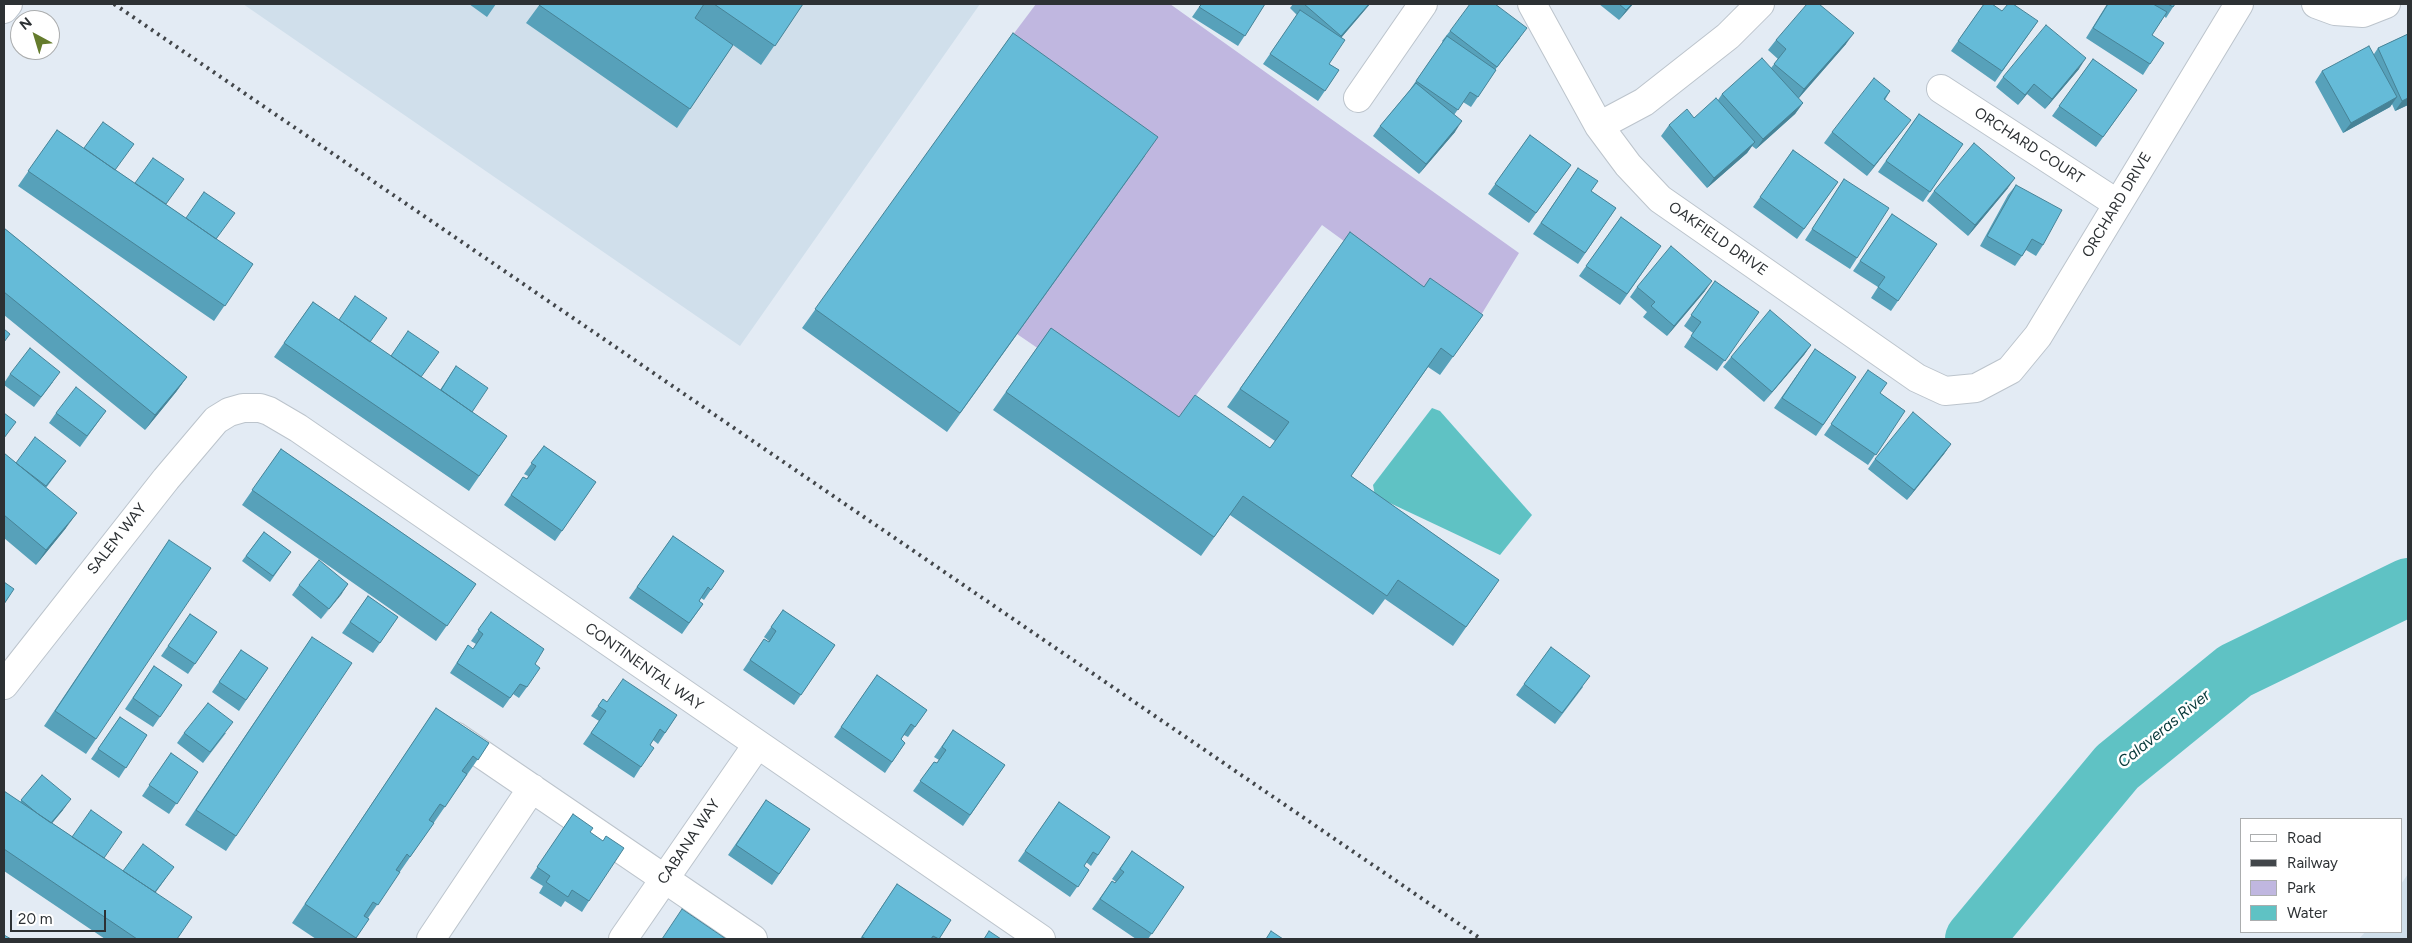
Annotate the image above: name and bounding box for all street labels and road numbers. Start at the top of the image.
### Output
street label: ORCHARD COURT [1971,104,2087,188]
street label: ORCHARD DRIVE [2078,149,2156,261]
street label: OAKFIELD DRIVE [1665,198,1771,280]
street label: SALEM WAY [84,500,150,578]
street label: CONTINENTAL WAY [581,619,707,715]
street label: CABANA WAY [654,796,724,888]

